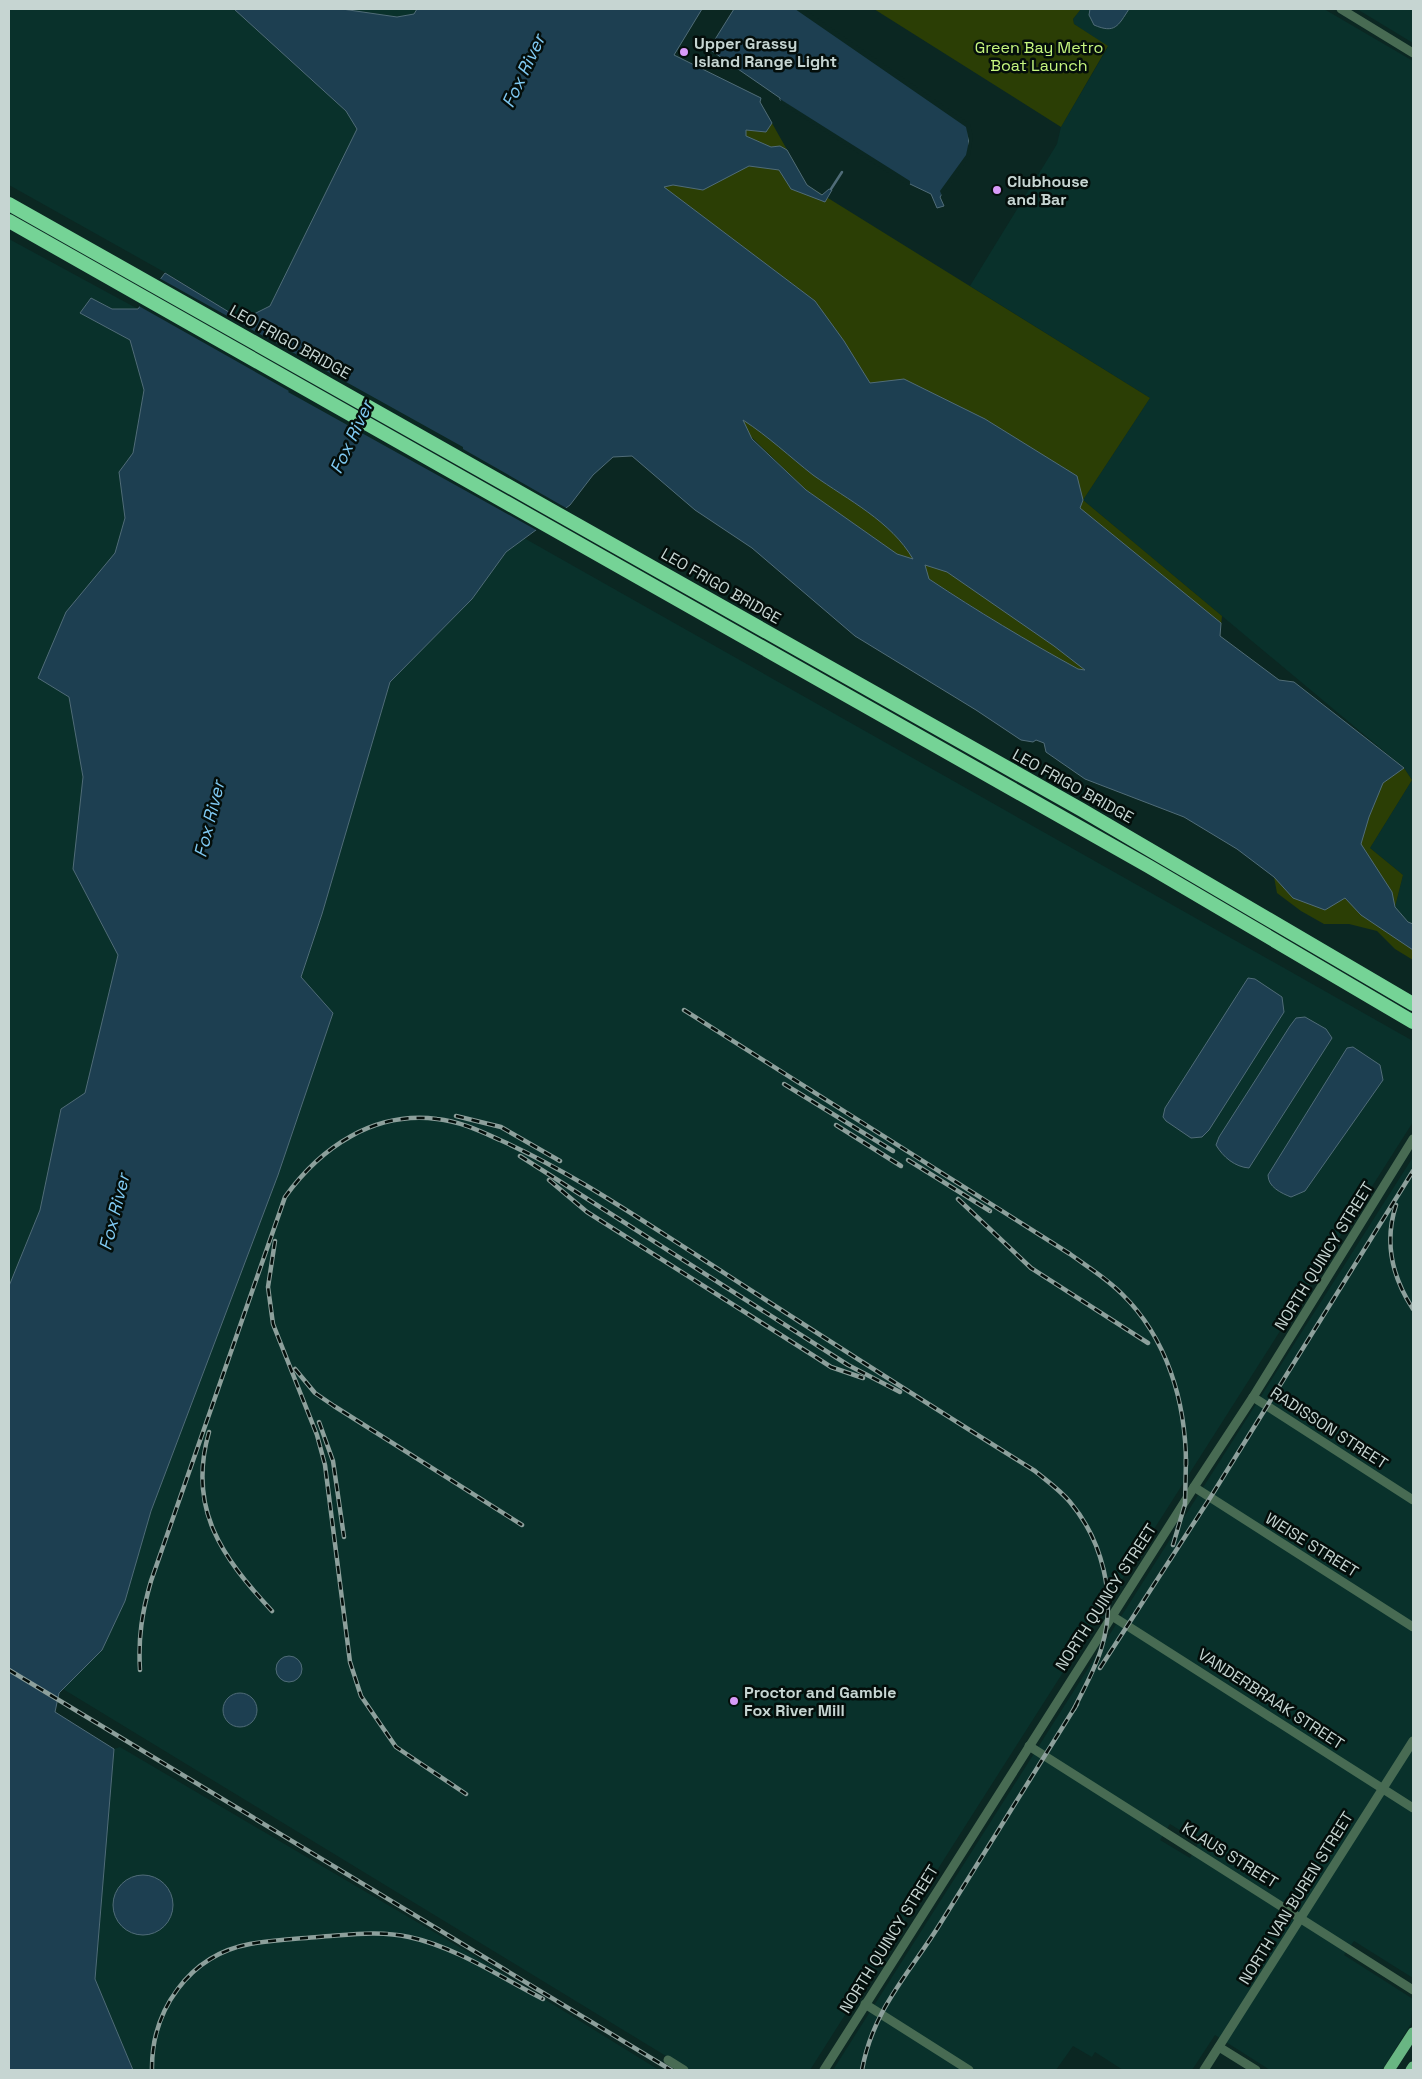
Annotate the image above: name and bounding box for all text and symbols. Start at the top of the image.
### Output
water label: Fox River [496,29,551,111]
place label: Upper Grassy Island Range Light [694,33,837,72]
park label: Green Bay Metro Boat Launch [975,37,1103,76]
marker: Upper Grassy Island Range Light [678,46,690,58]
place label: Clubhouse and Bar [1007,171,1089,210]
marker: Clubhouse and Bar [991,184,1003,196]
street label: LEO FRIGO BRIDGE [226,300,354,384]
water label: Fox River [324,395,379,477]
street label: LEO FRIGO BRIDGE [657,543,785,629]
street label: LEO FRIGO BRIDGE [1009,744,1137,828]
water label: Fox River [188,776,230,860]
water label: Fox River [93,1169,135,1253]
street label: NORTH QUINCY STREET [1270,1178,1378,1334]
street label: RADISSON STREET [1266,1382,1392,1474]
street label: WEISE STREET [1261,1508,1363,1582]
street label: NORTH QUINCY STREET [1051,1520,1161,1674]
street label: VANDERBRAAK STREET [1194,1644,1348,1754]
place label: Proctor and Gamble Fox River Mill [744,1682,896,1721]
marker: Proctor and Gamble Fox River Mill [728,1695,740,1707]
street label: NORTH VAN BUREN STREET [1234,1808,1358,1988]
street label: KLAUS STREET [1178,1817,1282,1893]
street label: NORTH QUINCY STREET [835,1861,943,2017]

